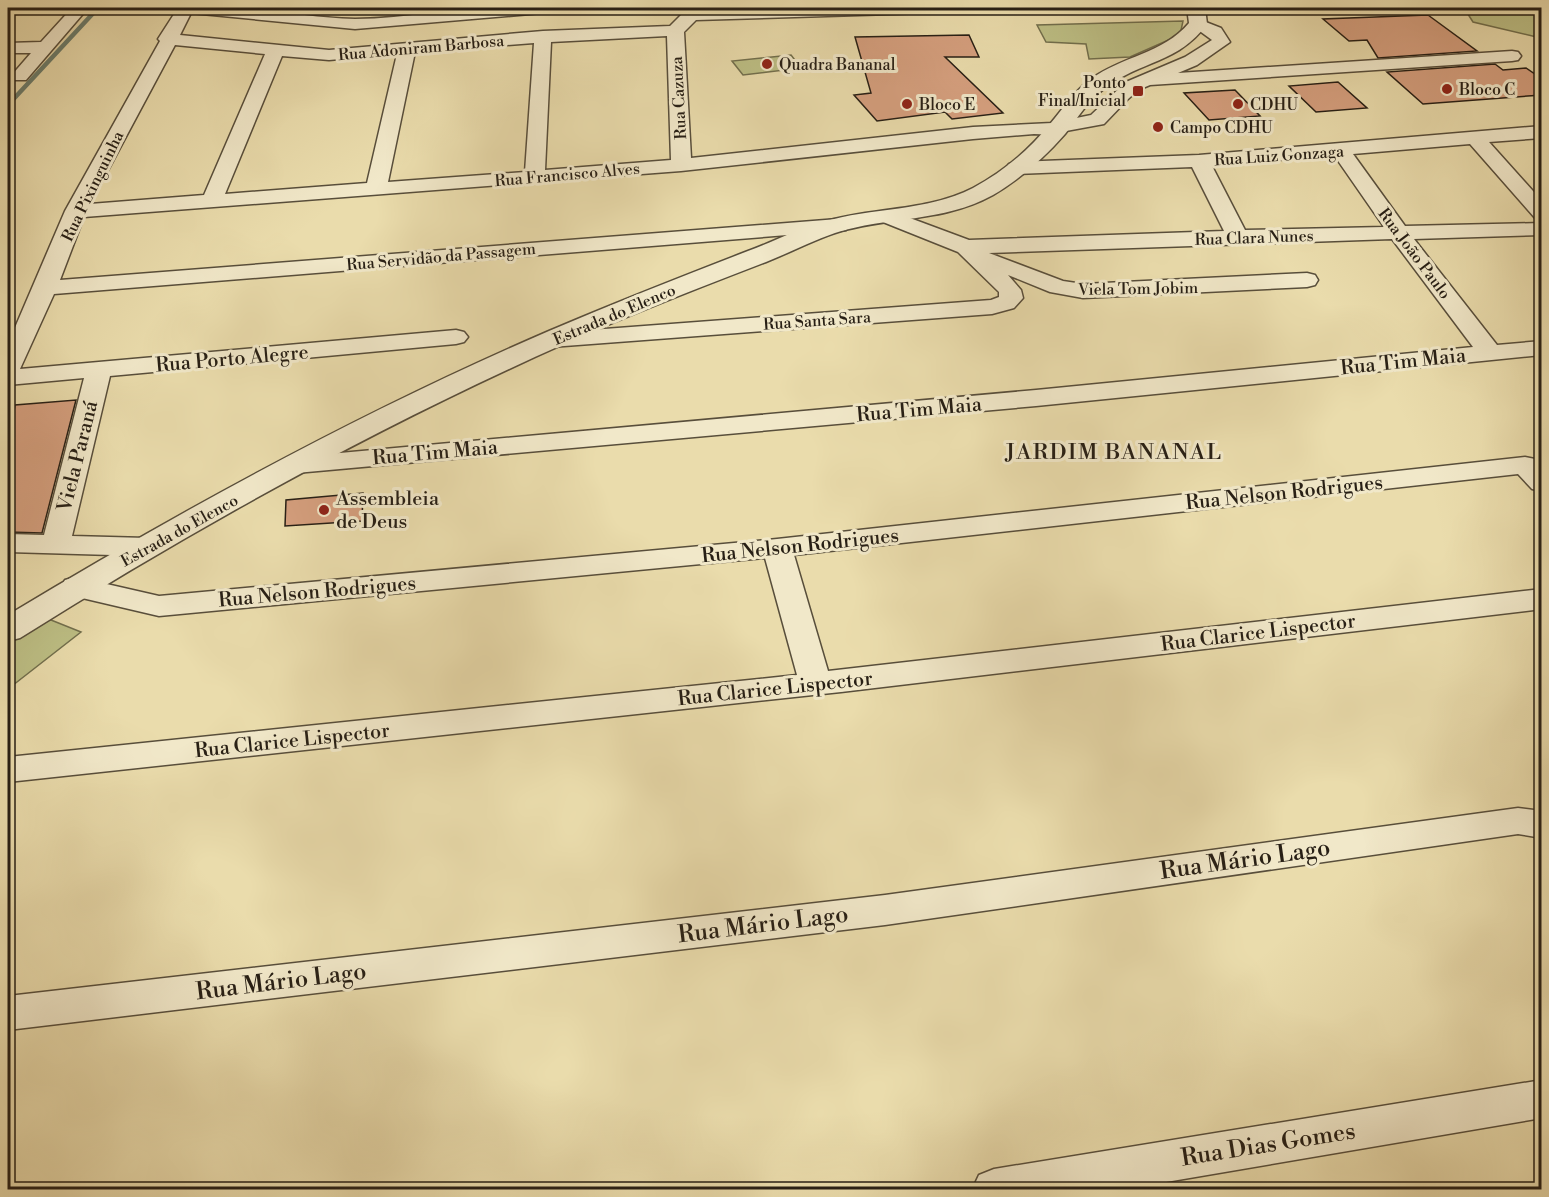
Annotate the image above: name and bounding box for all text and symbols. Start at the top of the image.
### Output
street label: Rua Adoniram Barbosa [337,31,506,65]
street label: Rua Cazuza [667,55,691,140]
place label: Quadra Bananal [779,55,896,75]
marker: Quadra Bananal [760,57,774,71]
place label: Ponto Final/Inicial [1038,73,1126,111]
place label: Bloco C [1458,80,1515,100]
marker: Bloco C [1440,82,1454,96]
marker: Ponto Final/Inicial [1131,84,1145,98]
place label: Bloco E [918,95,975,115]
place label: CDHU [1250,95,1298,115]
marker: Bloco E [900,97,914,111]
marker: CDHU [1231,97,1245,111]
place label: Campo CDHU [1170,118,1273,138]
marker: Campo CDHU [1151,120,1165,134]
street label: Rua Pixinguinha [57,127,129,245]
street label: Rua Luiz Gonzaga [1214,141,1346,171]
street label: Rua Francisco Alves [494,159,641,191]
street label: Rua João Paulo [1373,204,1455,303]
street label: Rua Clara Nunes [1194,226,1314,250]
street label: Rua Servidão da Passagem [346,239,537,275]
street label: Viela Tom Jobim [1077,278,1198,300]
street label: Estrada do Elenco [550,280,679,350]
street label: Rua Santa Sara [763,307,872,335]
street label: Rua Porto Alegre [155,340,310,379]
street label: Rua Tim Maia [1339,343,1468,382]
street label: Rua Tim Maia [855,392,984,428]
street label: Viela Paraná [52,397,105,515]
street label: Rua Tim Maia [371,435,500,471]
district label: JARDIM BANANAL [1004,439,1223,466]
street label: Rua Nelson Rodrigues [1184,471,1384,516]
place label: Assembleia de Deus [335,487,440,535]
street label: Estrada do Elenco [117,490,242,571]
marker: Assembleia de Deus [317,503,331,517]
street label: Rua Nelson Rodrigues [700,524,900,569]
street label: Rua Nelson Rodrigues [217,571,417,614]
street label: Rua Clarice Lispector [1159,609,1357,658]
street label: Rua Clarice Lispector [676,667,874,712]
street label: Rua Clarice Lispector [193,719,391,764]
street label: Rua Mário Lago [1158,833,1332,887]
street label: Rua Mário Lago [676,900,850,950]
street label: Rua Mário Lago [194,957,368,1007]
street label: Rua Dias Gomes [1179,1116,1358,1174]

